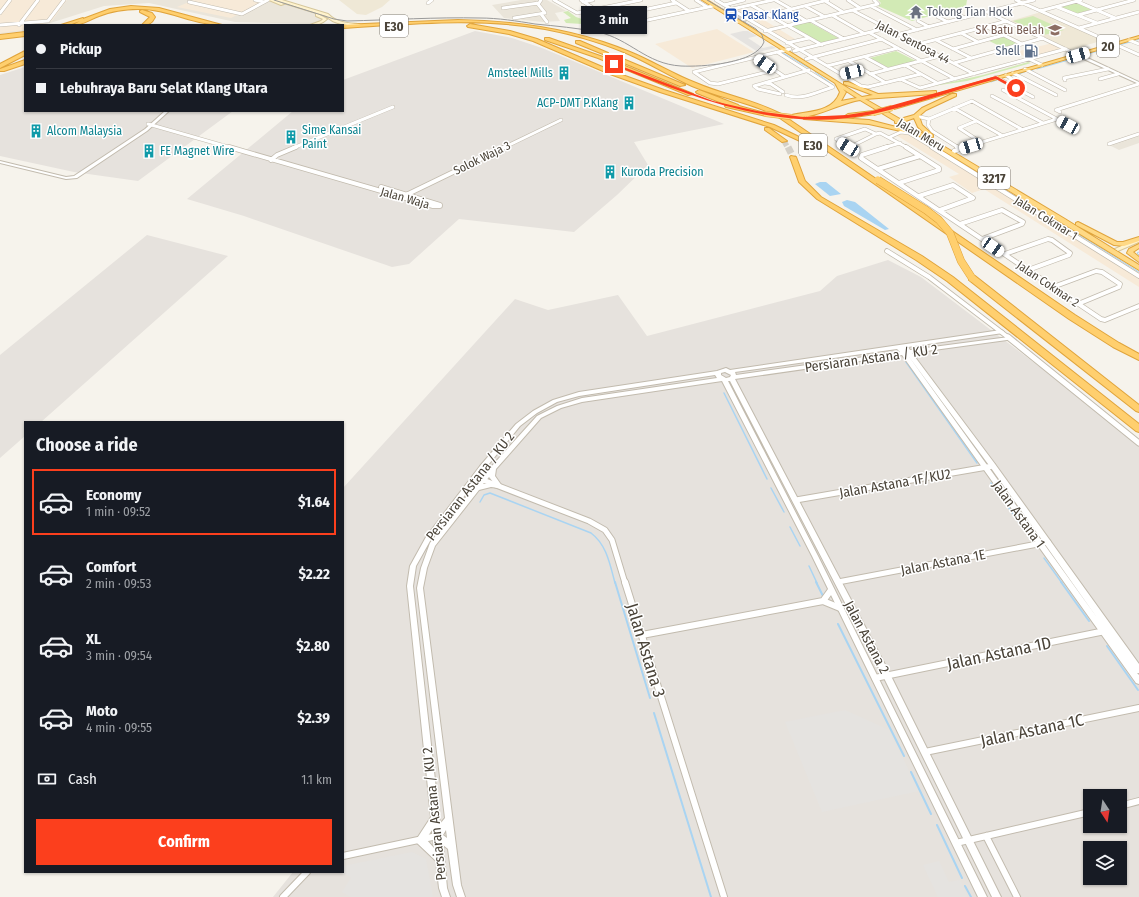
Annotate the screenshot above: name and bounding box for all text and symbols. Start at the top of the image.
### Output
temple icon: Tokong Tian Hock [908,4,924,20]
place label: Tokong Tian Hock [927,5,1013,19]
callout: 3 min [581,6,647,34]
station icon: Pasar Klang [723,7,739,23]
place label: Pasar Klang [742,8,799,22]
text: 3 min [600,12,628,27]
road number: E30 [380,15,408,37]
street label: Jalan Sentosa 44 [874,17,952,67]
school or university icon: SK Batu Belah [1047,22,1063,38]
place label: SK Batu Belah [976,23,1044,37]
road number: 20 [1097,35,1119,57]
text: Pickup [60,40,102,58]
fuel station icon: Shell [1023,43,1039,59]
place label: Shell [995,44,1020,58]
car [1065,46,1091,64]
car [752,52,778,76]
route end [605,55,623,73]
car [839,63,865,81]
building icon: Amsteel Mills [556,65,572,81]
place label: Amsteel Mills [488,66,553,80]
text: Lebuhraya Baru Selat Klang Utara [60,79,268,97]
route start [1007,79,1025,97]
building icon: ACP-DMT P.Klang [621,95,637,111]
place label: ACP-DMT P.Klang [537,96,618,110]
car [1055,114,1081,136]
street label: Jalan Meru [895,116,947,154]
building icon: Alcom Malaysia [28,123,44,139]
place label: Sime Kansai Paint [302,123,361,151]
place label: Alcom Malaysia [47,124,122,138]
building icon: Sime Kansai Paint [283,129,299,145]
road number: E30 [799,134,827,156]
car [835,136,861,158]
car [958,137,984,155]
street label: Solok Waja 3 [451,138,513,178]
building icon: FE Magnet Wire [141,143,157,159]
place label: FE Magnet Wire [160,144,234,158]
building icon: Kuroda Precision [602,164,618,180]
place label: Kuroda Precision [621,165,704,179]
road number: 3217 [978,167,1010,189]
street label: Jalan Waja [379,184,431,212]
street label: Jalan Cokmar 1 [1012,193,1080,243]
car [980,235,1006,259]
street label: Jalan Cokmar 2 [1014,258,1082,310]
street label: Persiaran Astana / KU 2 [804,341,939,376]
street label: Persiaran Astana / KU 2 [422,428,518,544]
text: Choose a ride [36,434,138,456]
street label: Jalan Astana 1F/KU2 [838,465,952,502]
street label: Jalan Astana 1 [988,477,1049,551]
icon: car [38,484,74,520]
text: Economy [86,486,141,504]
text: $1.64 [298,493,330,511]
text: 1 min · 09:52 [86,504,150,519]
street label: Jalan Astana 1E [899,546,987,579]
icon: car [38,556,74,592]
text: Comfort [86,558,137,576]
text: $2.22 [298,565,330,583]
text: 2 min · 09:53 [86,576,151,591]
street label: Jalan Astana 2 [840,598,893,677]
street label: Jalan Astana 3 [621,600,670,700]
icon: car [38,628,74,664]
text: XL [86,630,101,648]
street label: Jalan Astana 1D [945,632,1053,675]
text: $2.80 [296,637,330,655]
text: 3 min · 09:54 [86,648,152,663]
icon: car [38,700,74,736]
text: Moto [86,702,118,720]
text: $2.39 [297,709,330,727]
street label: Jalan Astana 1C [979,709,1086,752]
text: 4 min · 09:55 [86,720,152,735]
street label: Persiaran Astana / KU 2 [419,746,450,881]
icon: cash [36,768,58,790]
text: Cash [68,770,97,788]
text: 1.1 km [301,772,332,787]
north arrow [1083,789,1127,833]
map controls [1083,789,1127,885]
button: Confirm [36,819,332,865]
button: layers [1083,841,1127,885]

